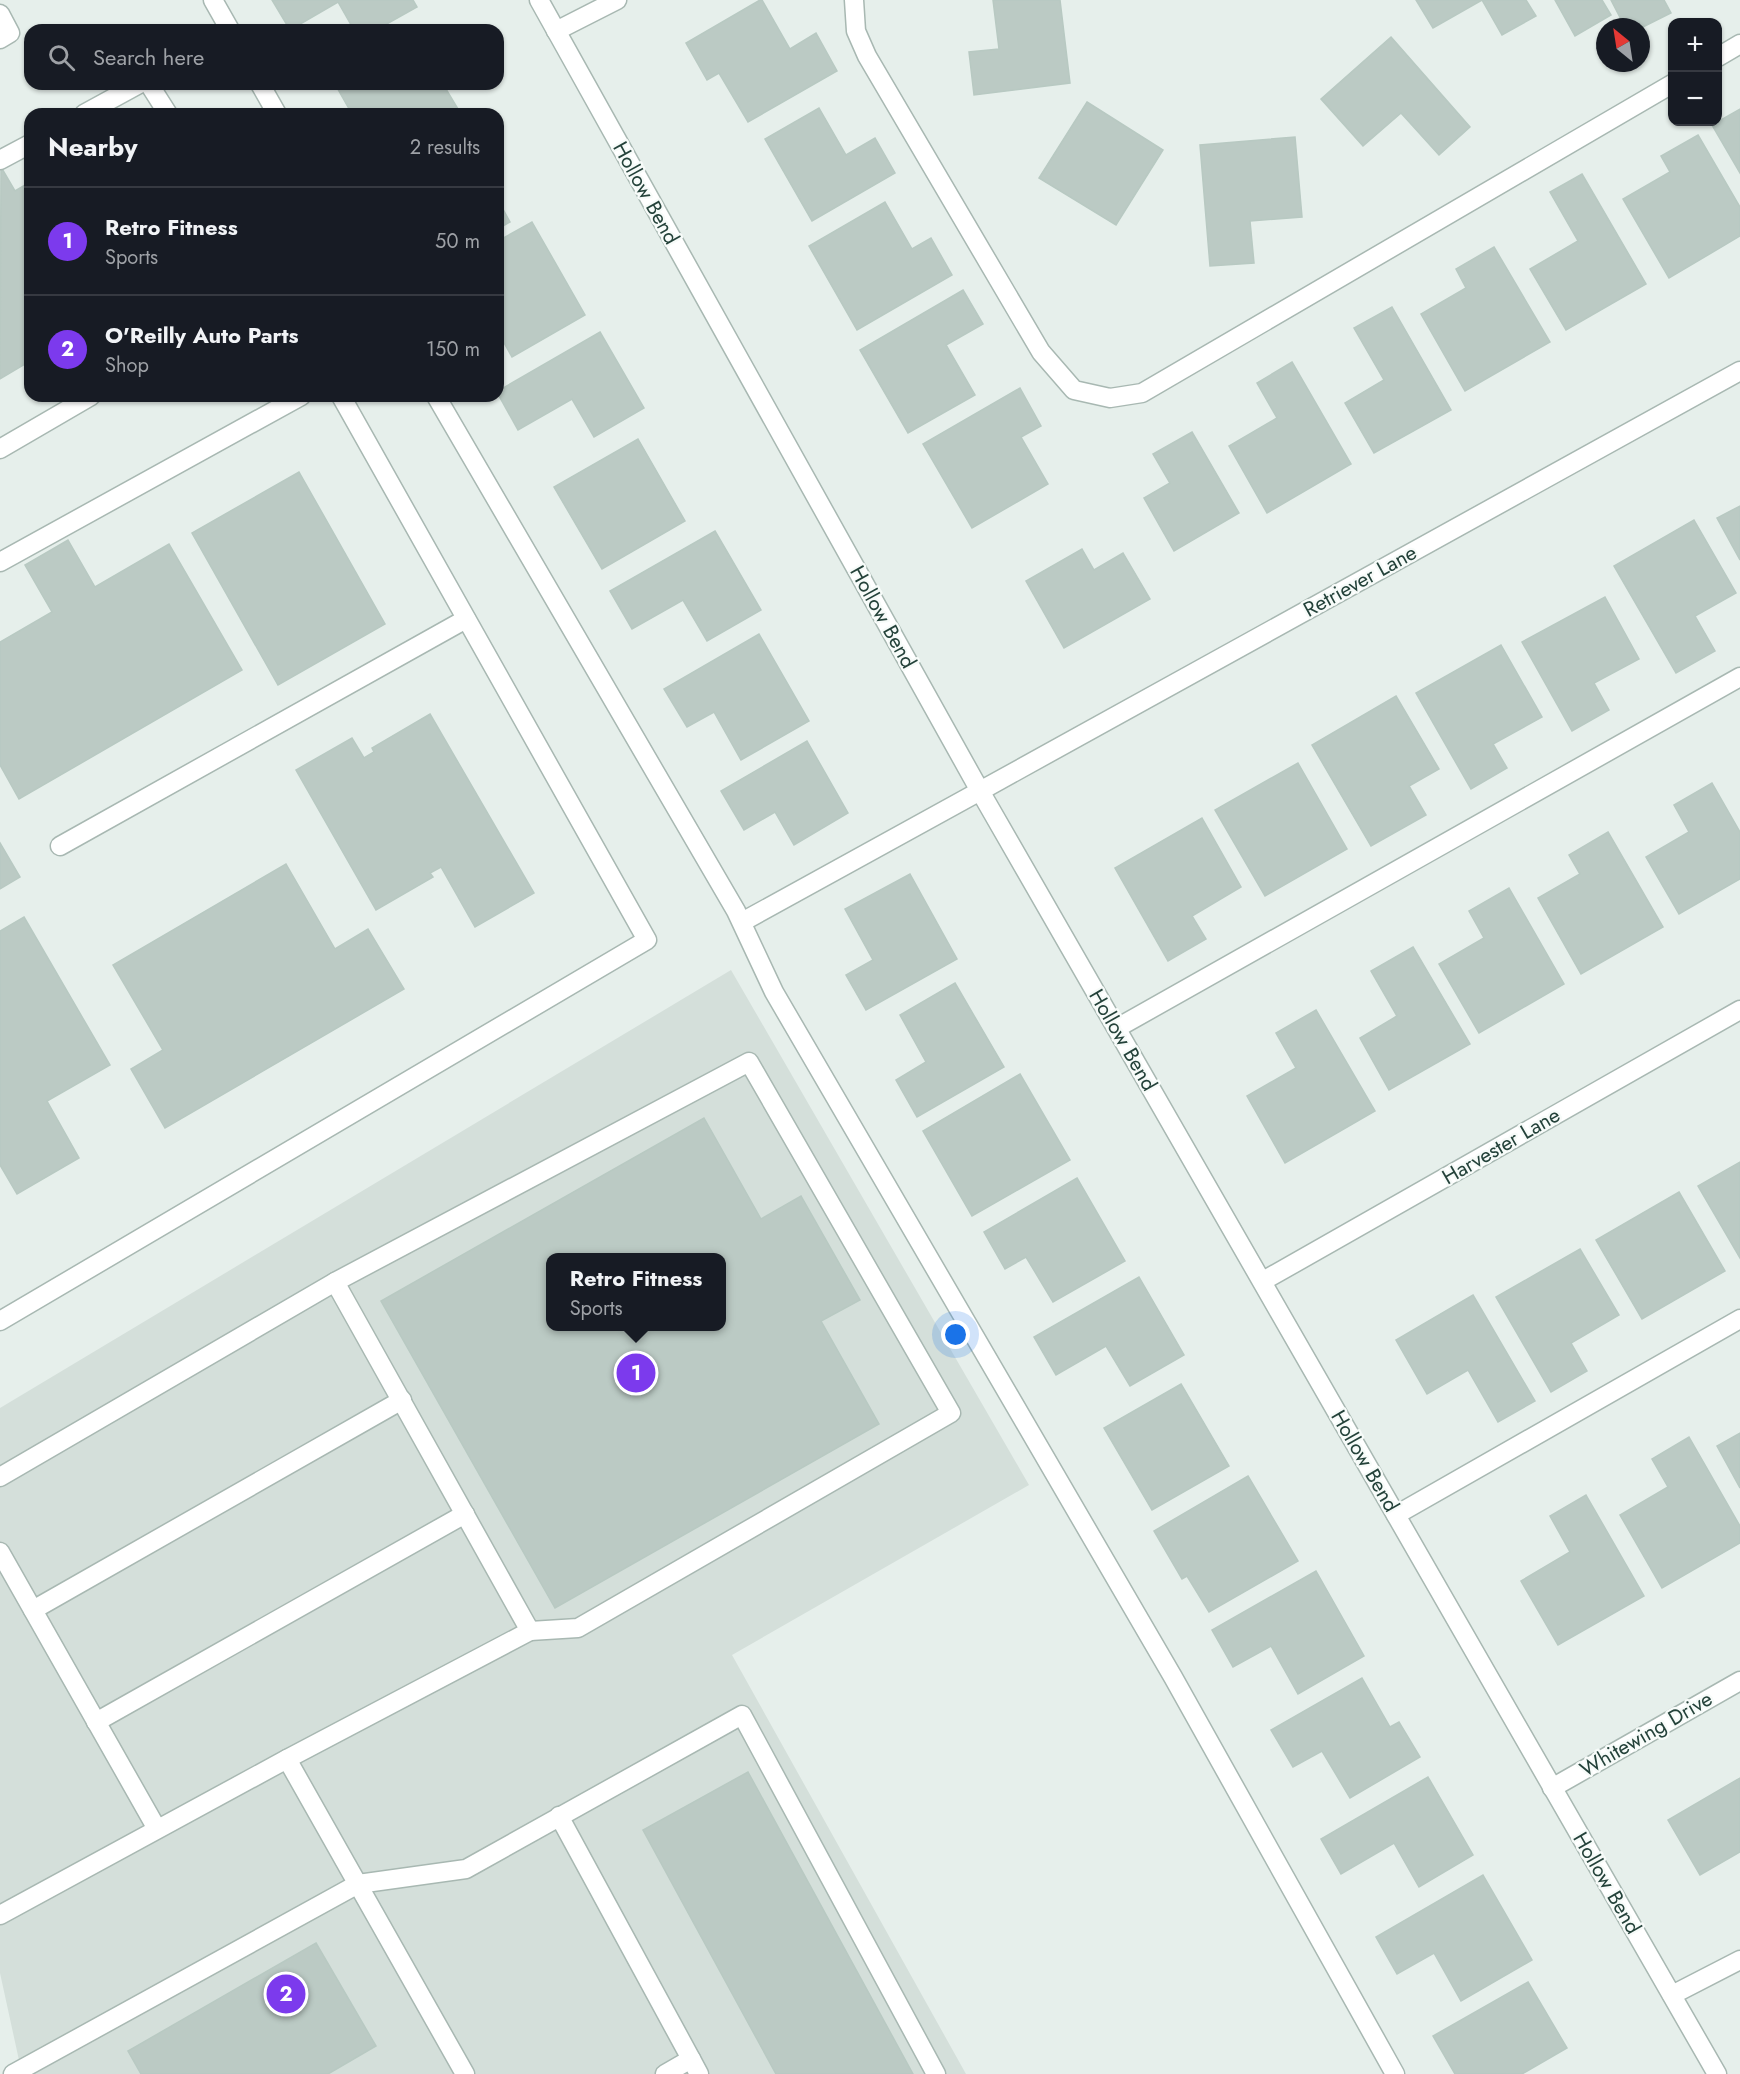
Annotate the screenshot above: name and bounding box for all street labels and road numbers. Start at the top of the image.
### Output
street label: Hollow Bend [605,136,687,250]
street label: Retriever Lane [1298,537,1422,625]
street label: Hollow Bend [842,560,924,674]
street label: Hollow Bend [1082,983,1164,1097]
street label: Harvester Lane [1436,1100,1566,1192]
street label: Hollow Bend [1324,1404,1406,1518]
street label: Whitewing Drive [1574,1684,1718,1784]
street label: Hollow Bend [1566,1826,1648,1940]

